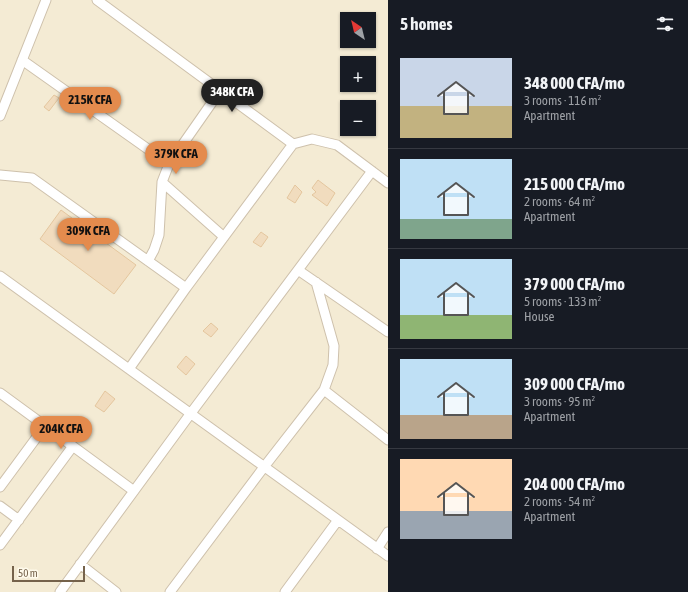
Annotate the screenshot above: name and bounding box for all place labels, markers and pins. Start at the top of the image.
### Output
pin: 348K CFA [191,79,273,113]
pin: 215K CFA [49,87,131,121]
pin: 379K CFA [135,141,217,175]
pin: 309K CFA [47,218,129,252]
pin: 204K CFA [20,416,102,450]

